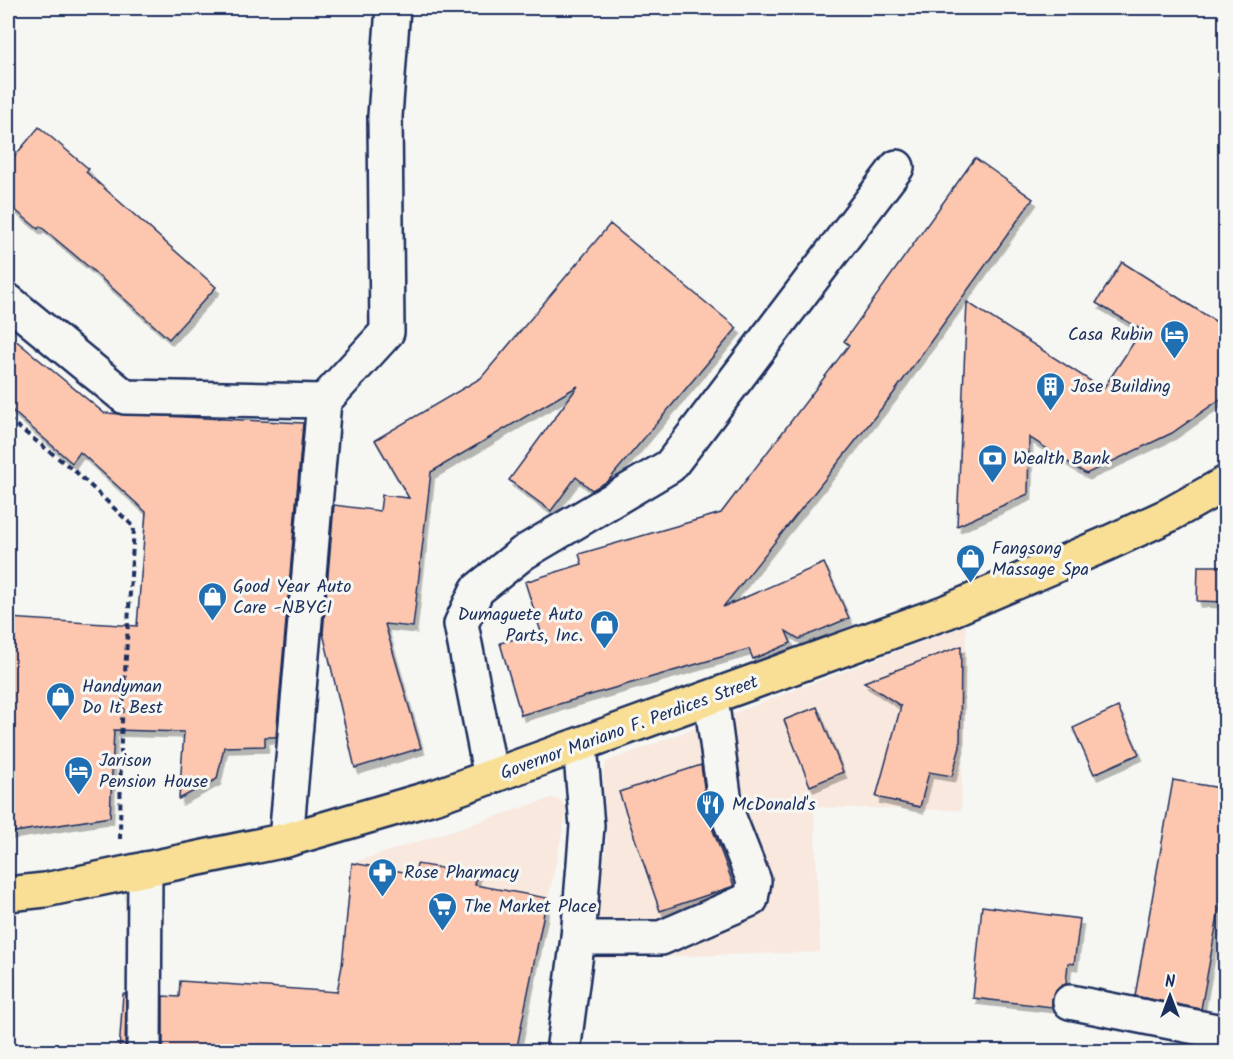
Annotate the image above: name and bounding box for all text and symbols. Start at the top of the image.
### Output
hotel icon: Casa Rubin [1158,318,1190,360]
place label: Casa Rubin [1068,321,1153,350]
building icon: Jose Building [1034,370,1066,412]
place label: Jose Building [1071,373,1171,402]
bank icon: Wealth Bank [976,442,1008,484]
place label: Wealth Bank [1013,445,1110,474]
place label: Fangsong Massage Spa [992,535,1089,585]
shop icon: Fangsong Massage Spa [955,542,987,584]
place label: Good Year Auto Care -NBYCI [233,573,351,623]
shop icon: Good Year Auto Care -NBYCI [196,580,228,622]
place label: Dumaguete Auto Parts, Inc. [458,601,583,651]
shop icon: Dumaguete Auto Parts, Inc. [588,608,620,650]
street label: Governor Mariano F. Perdices Street [496,668,764,789]
place label: Handyman Do It Best [82,673,164,723]
shop icon: Handyman Do It Best [45,680,77,722]
place label: Jarison Pension House [99,747,208,797]
hotel icon: Jarison Pension House [62,754,94,796]
restaurant icon: McDonald's [695,788,727,830]
place label: McDonald's [732,791,816,820]
pharmacy icon: Rose Pharmacy [367,856,399,898]
place label: Rose Pharmacy [404,859,519,888]
supermarket icon: The Market Place [427,890,459,932]
place label: The Market Place [464,893,597,922]
north arrow [1140,966,1200,1026]
text: N [1165,970,1175,995]

